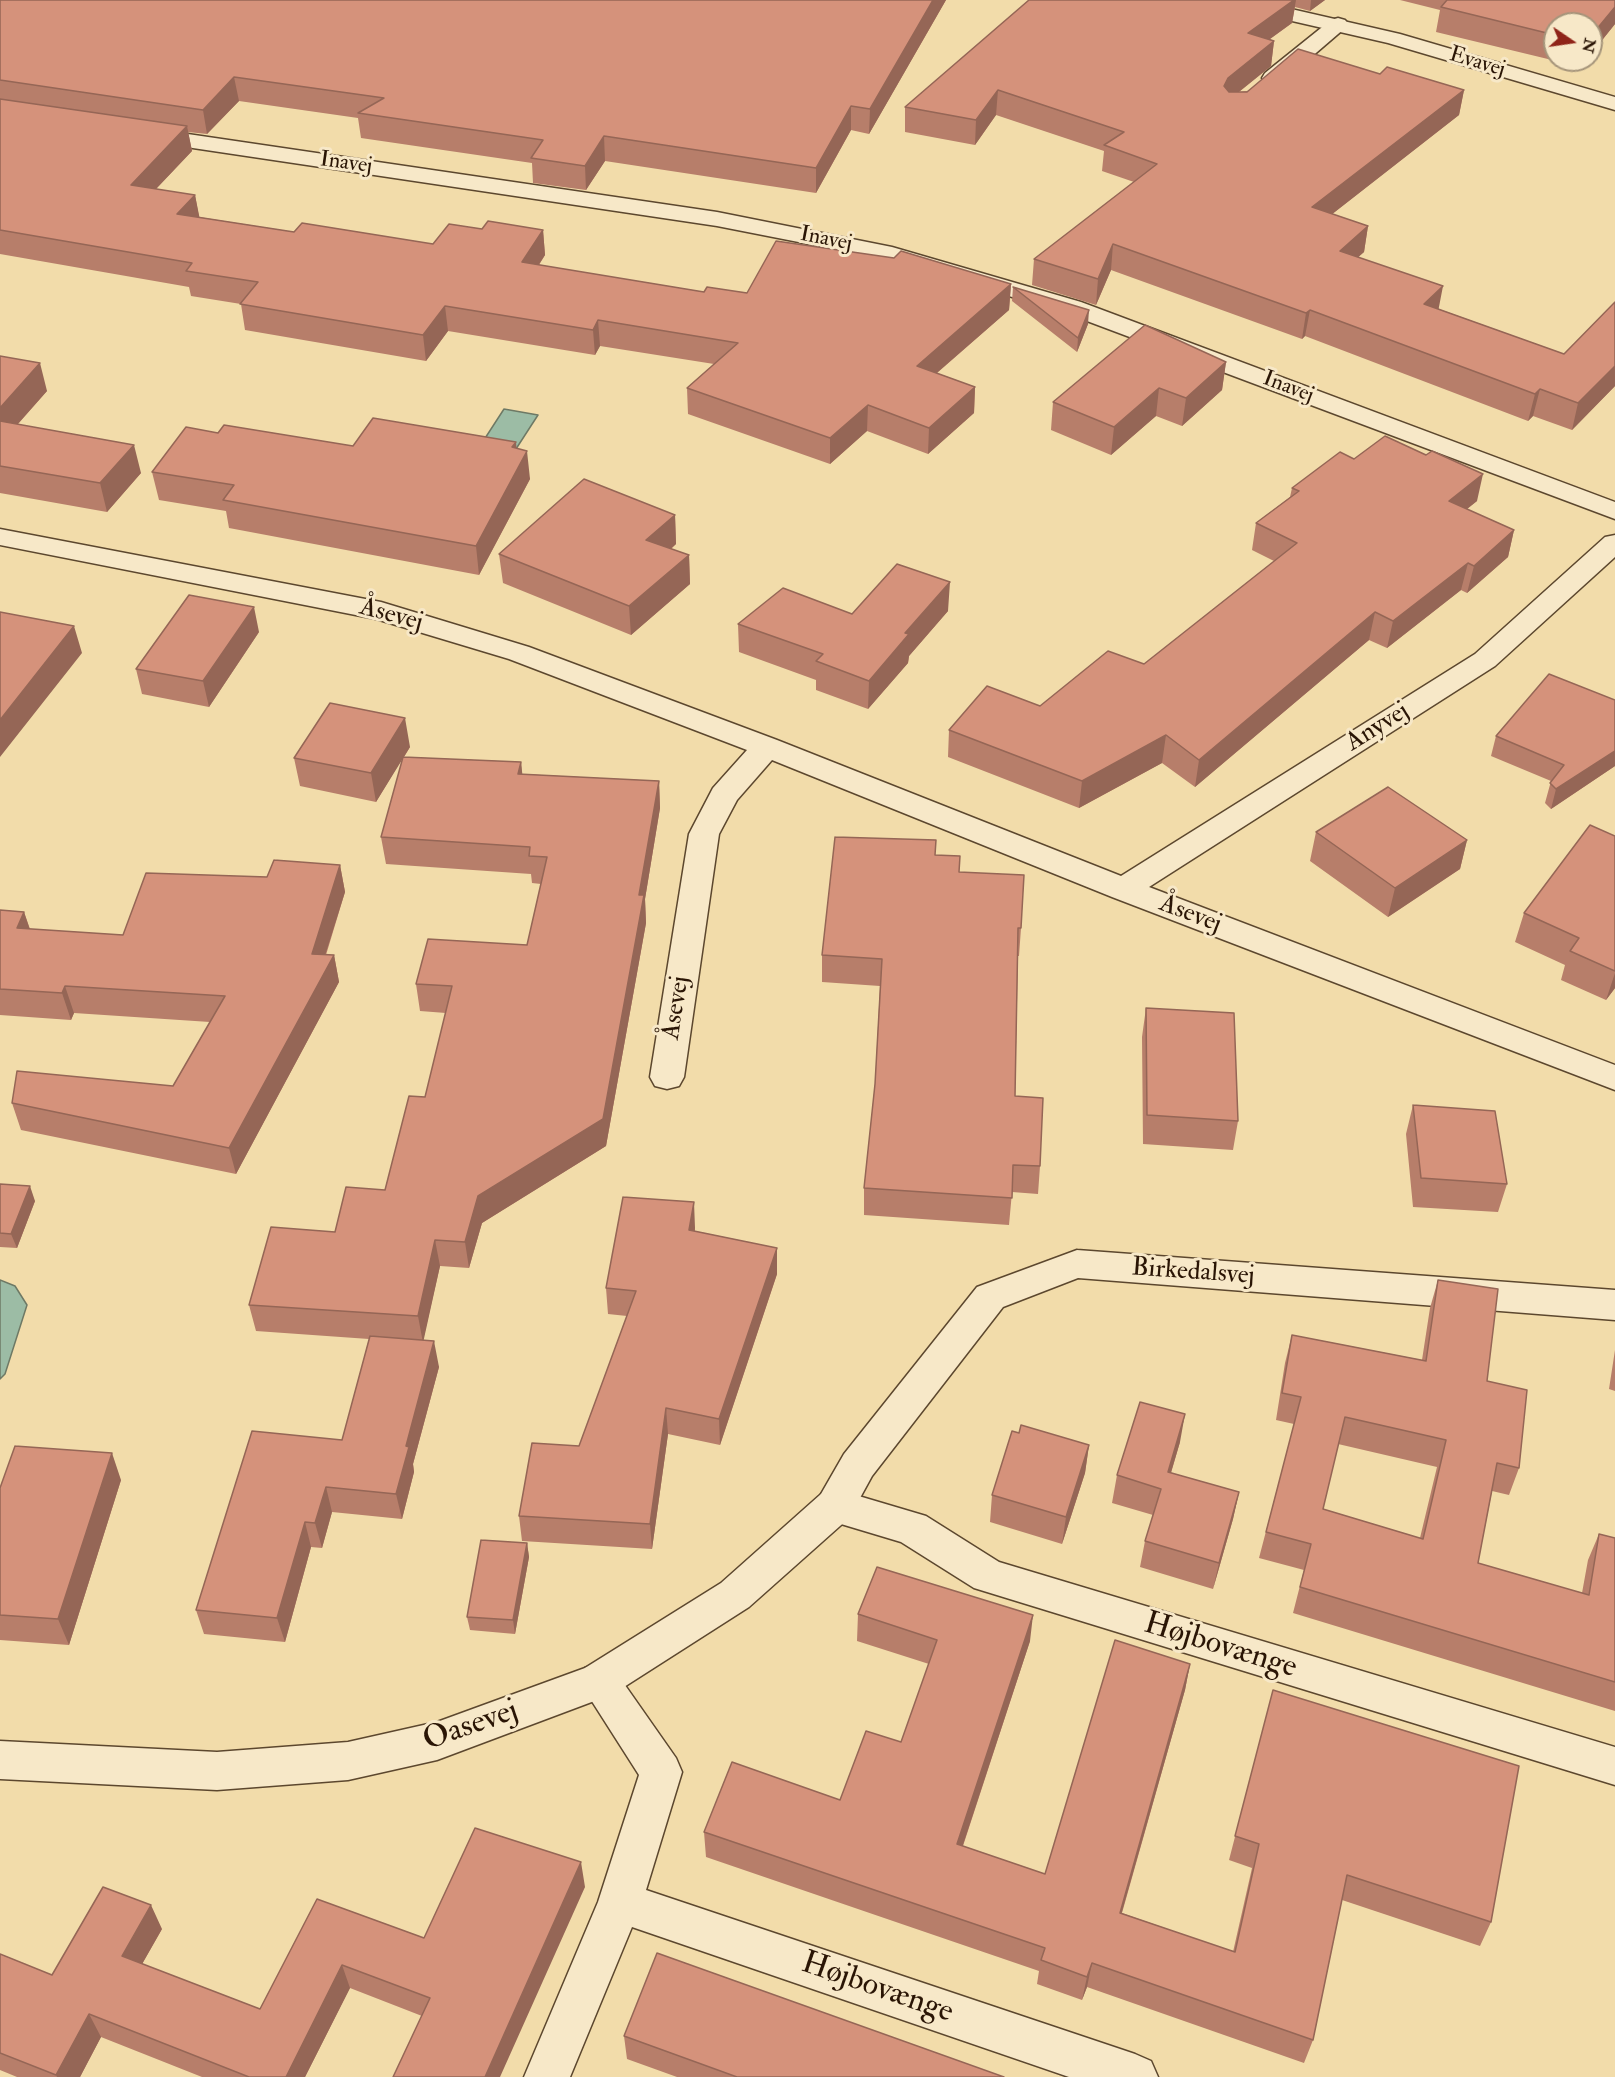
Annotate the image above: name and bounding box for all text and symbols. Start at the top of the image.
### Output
north arrow [1543,12,1603,72]
text: N [1577,36,1600,55]
street label: Evavej [1446,42,1508,84]
street label: Inavej [318,147,374,181]
street label: Inavej [798,222,854,258]
street label: Inavej [1259,366,1317,410]
street label: Åsevej [356,593,426,639]
street label: Anyvej [1341,697,1415,759]
street label: Åsevej [1154,889,1226,941]
street label: Åsevej [657,974,697,1042]
street label: Birkedalsvej [1130,1253,1256,1293]
street label: Højbovænge [1139,1606,1301,1688]
street label: Oasevej [418,1693,524,1761]
street label: Højbovænge [796,1945,958,2033]

